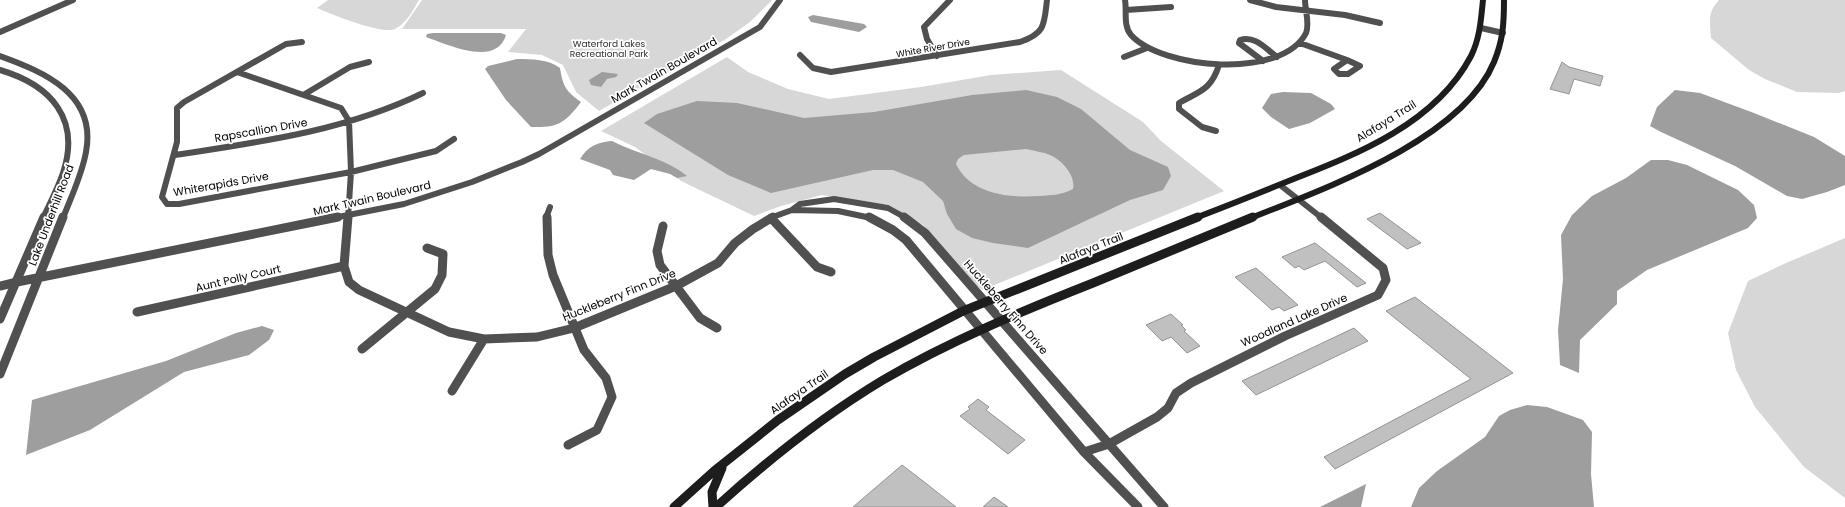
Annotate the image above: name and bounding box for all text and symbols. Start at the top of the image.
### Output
street label: Mark Twain Boulevard [608,33,720,107]
street label: White River Drive [895,36,971,60]
park label: Waterford Lakes Recreational Park [570,38,649,60]
street label: Alafaya Trail [1353,96,1419,146]
street label: Rapscallion Drive [213,114,309,146]
street label: Lake Underhill Road [24,162,78,268]
street label: Whiterapids Drive [172,168,270,200]
street label: Mark Twain Boulevard [312,177,432,219]
street label: Alafaya Trail [1056,228,1126,268]
street label: Huckleberry Finn Drive [960,256,1052,358]
street label: Aunt Polly Court [194,260,282,296]
street label: Huckleberry Finn Drive [560,265,678,325]
street label: Woodland Lake Drive [1238,289,1350,351]
street label: Alafaya Trail [767,366,831,418]

